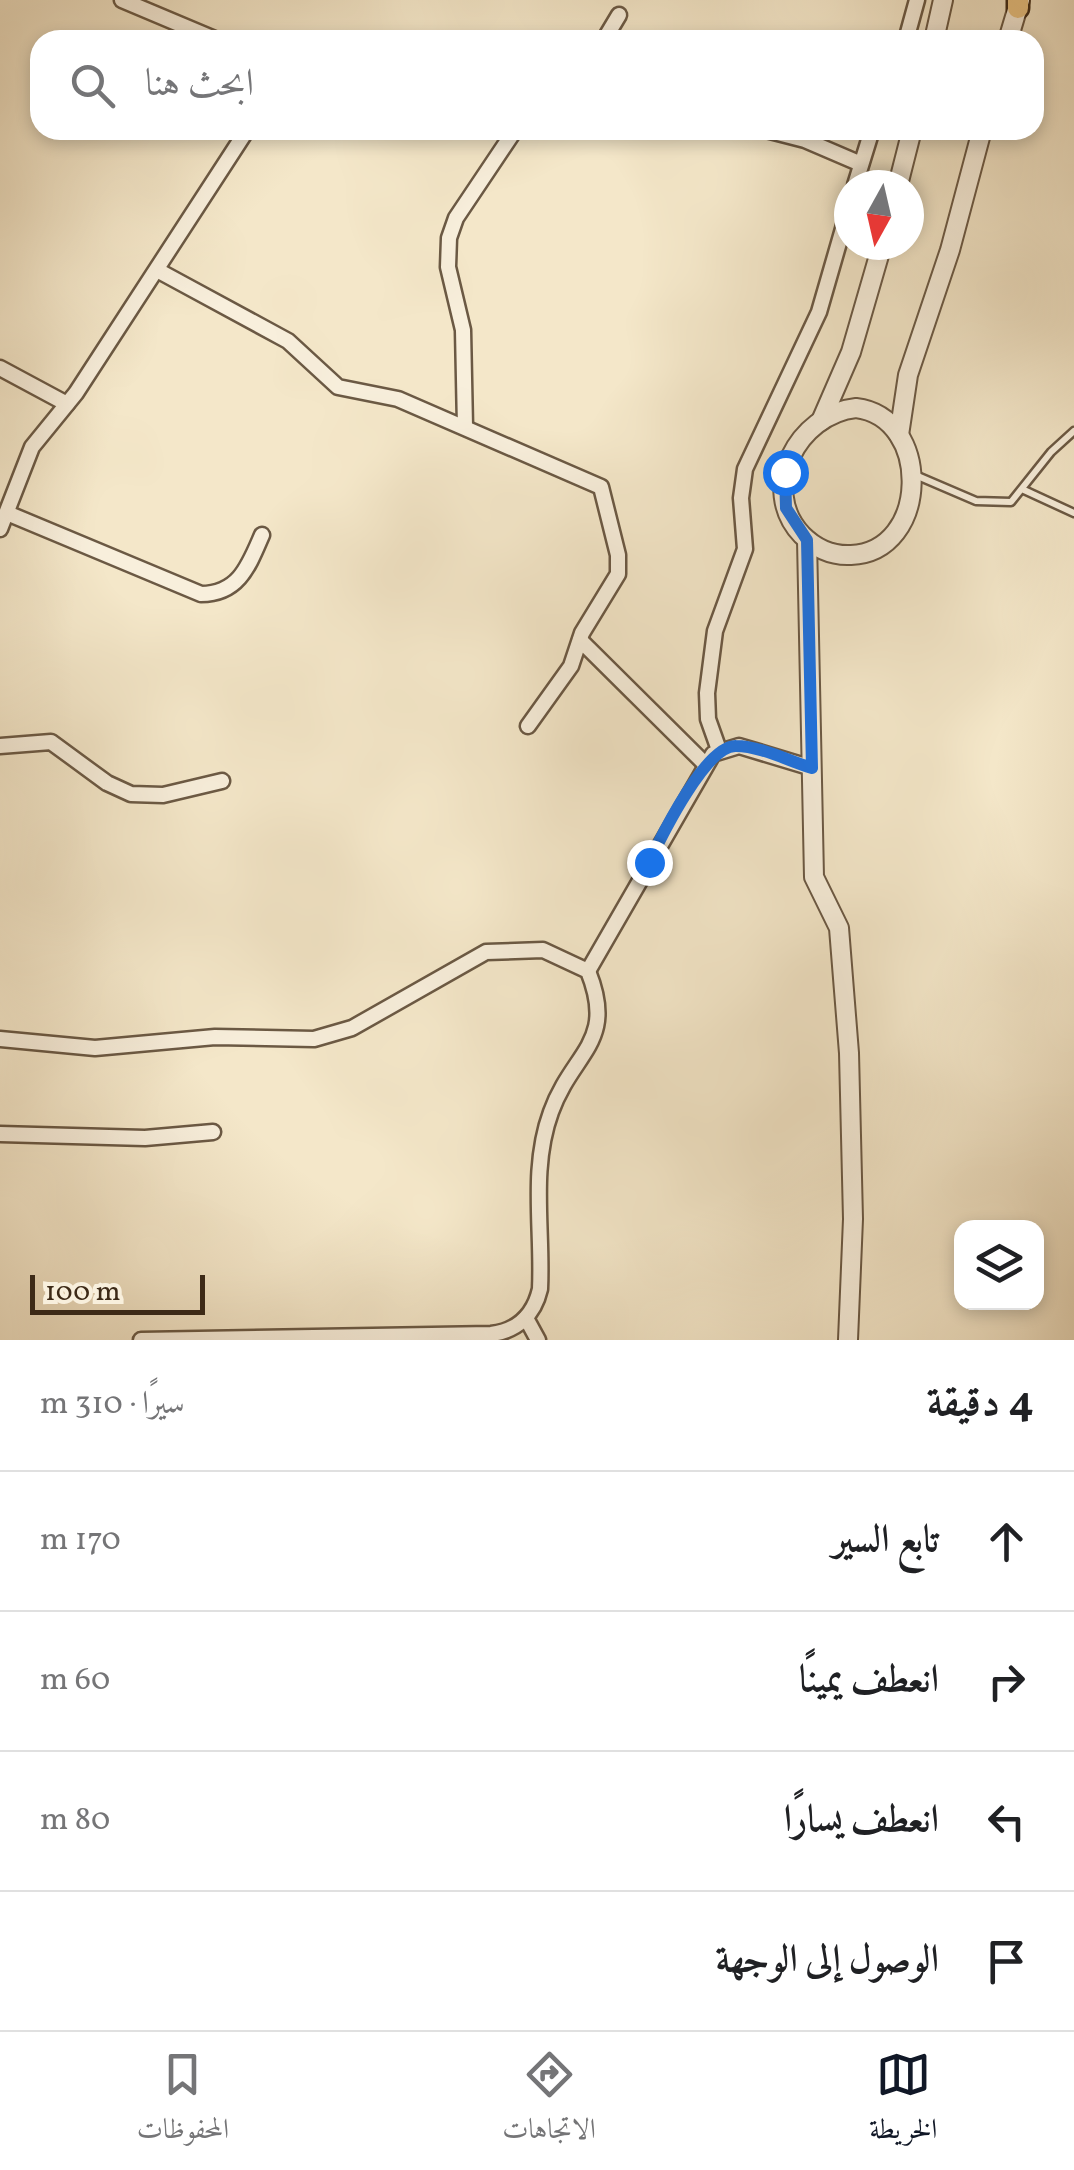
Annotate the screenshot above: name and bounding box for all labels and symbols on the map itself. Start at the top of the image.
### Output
north arrow [834,170,924,260]
route start [763,450,809,496]
route end [627,840,673,886]
scale bar [30,1270,205,1314]

